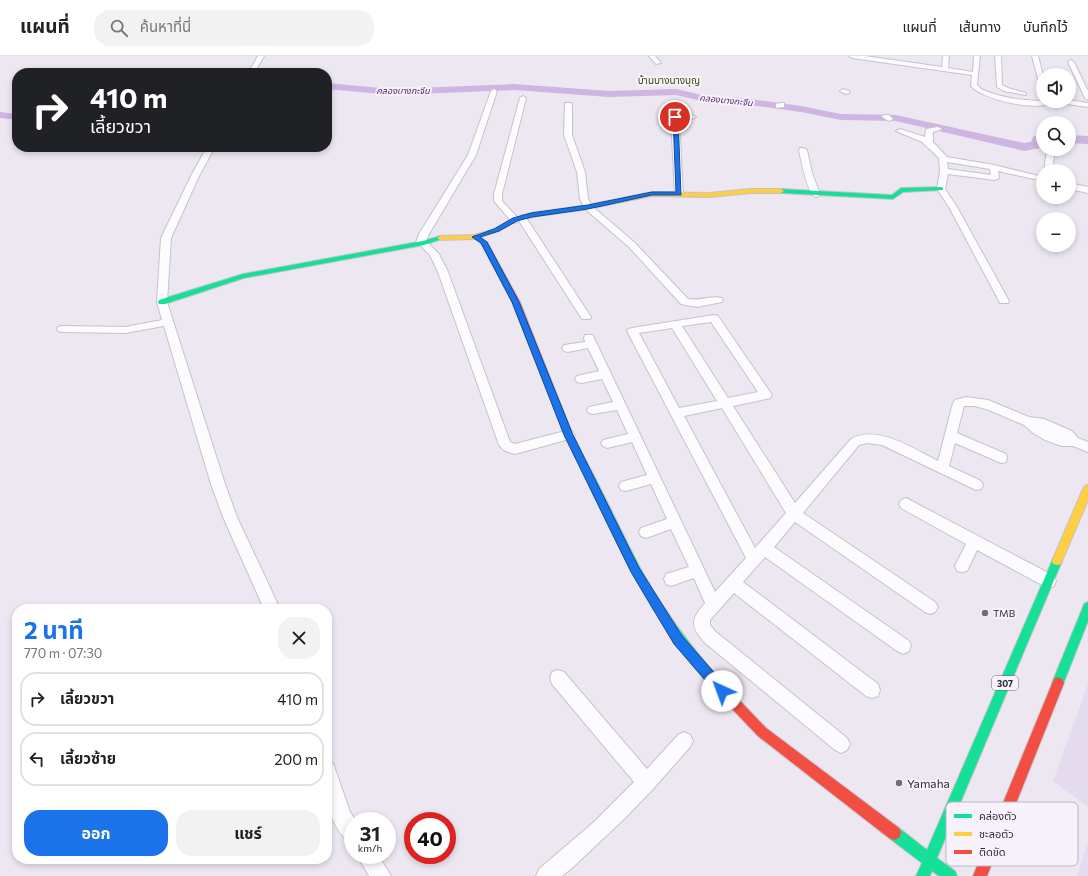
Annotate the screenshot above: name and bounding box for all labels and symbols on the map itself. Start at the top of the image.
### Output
district label: บ้านบางนางบุญ [638,74,700,87]
water label: คลองบางกะจีน [376,85,430,96]
water label: คลองบางกะจีน [699,92,754,108]
pin [658,100,692,134]
place label: TMB [993,607,1016,619]
marker: TMB [980,608,990,618]
position arrow [701,670,743,712]
road number: 307 [992,676,1018,690]
place label: Yamaha [907,776,950,790]
marker: Yamaha [894,778,904,788]
legend [946,802,1078,866]
text: คล่องตัว [979,809,1017,822]
speed limit sign: 40 [404,812,456,864]
text: ชะลอตัว [979,827,1014,840]
text: ติดขัด [979,845,1006,858]

